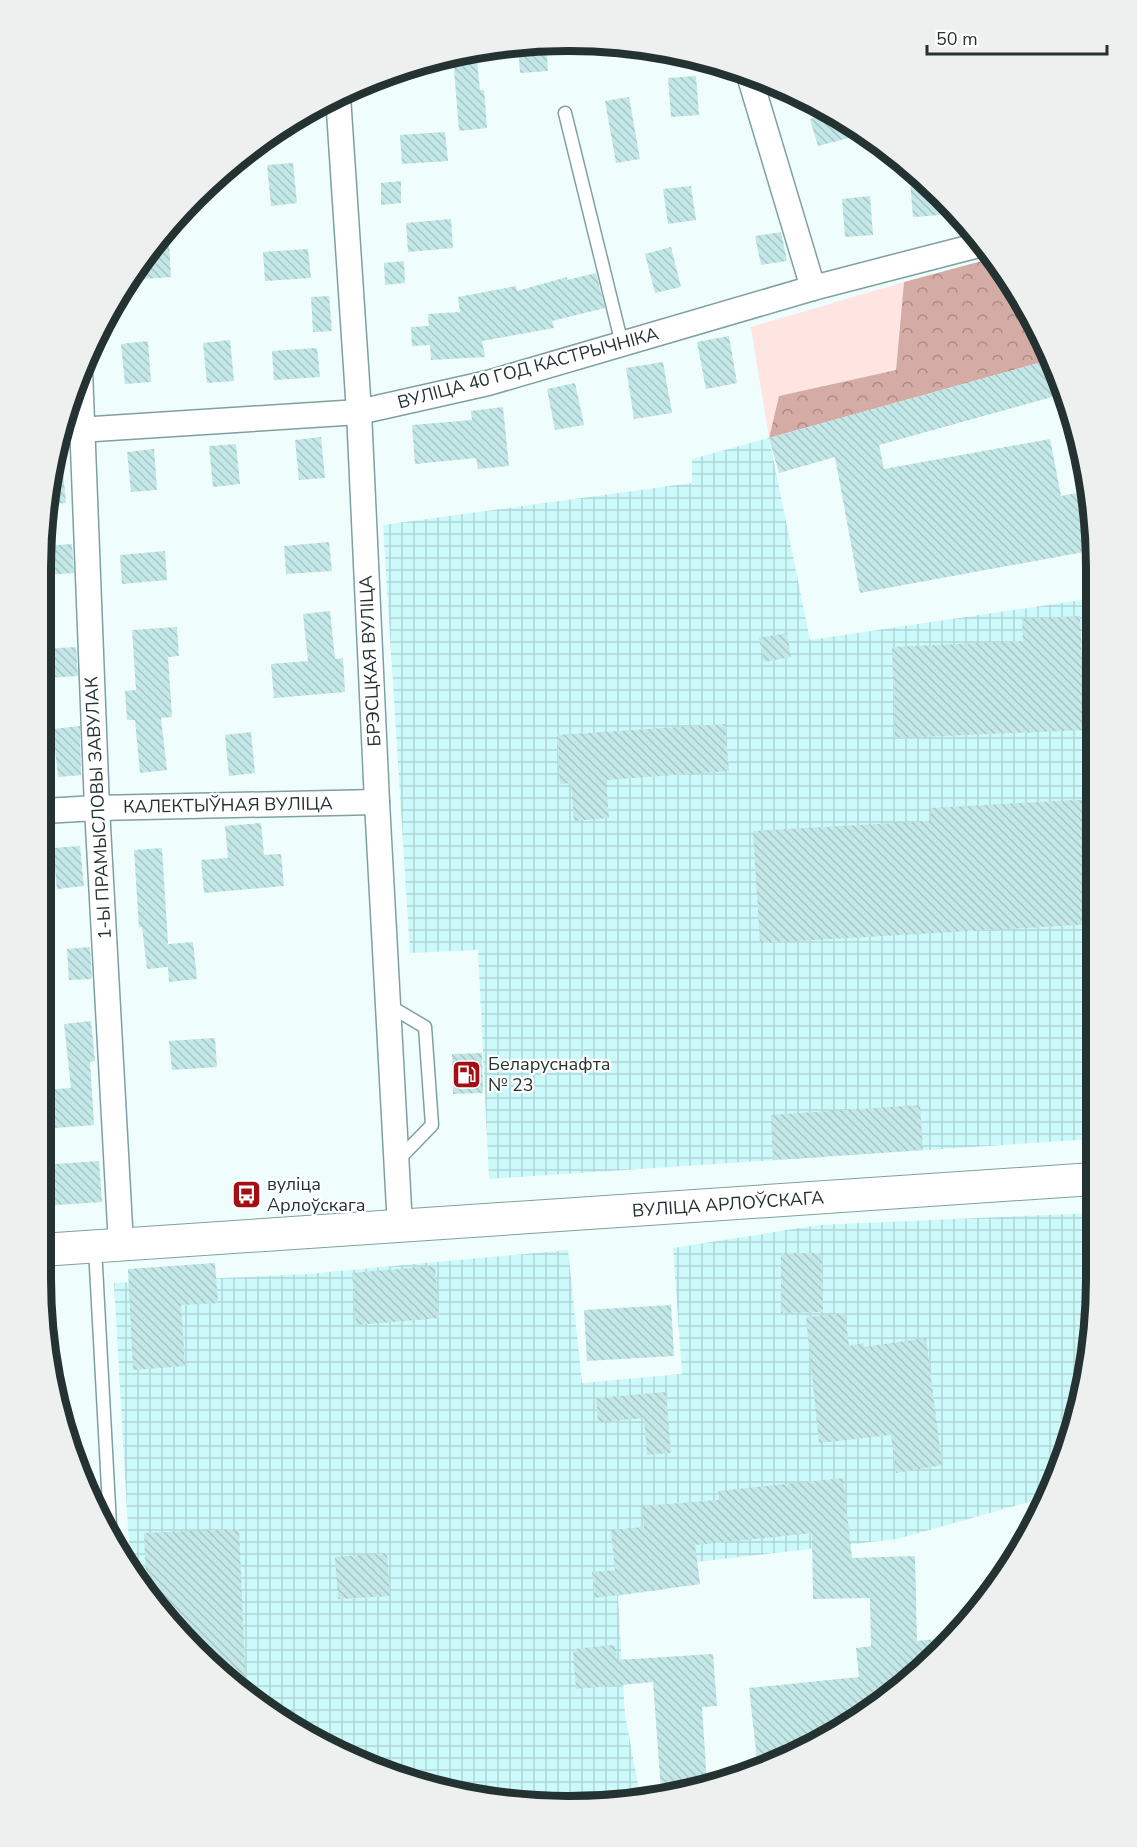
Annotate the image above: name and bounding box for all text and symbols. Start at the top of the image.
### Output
scale bar [927,18,1107,56]
text: 50 m [936,27,978,51]
street label: ВУЛІЦА 40 ГОД КАСТРЫЧНІКА [395,322,661,414]
street label: БРЭСЦКАЯ ВУЛІЦА [354,575,386,747]
street label: 1-Ы ПРАМЫСЛОВЫ ЗАВУЛАК [79,676,117,940]
street label: КАЛЕКТЫЎНАЯ ВУЛІЦА [123,791,333,819]
place label: Беларуснафта № 23 [488,1052,610,1097]
fuel station icon: Беларуснафта № 23 [451,1058,483,1090]
place label: вуліца Арлоўскага [267,1172,366,1217]
bus stop icon: вуліца Арлоўскага [230,1178,262,1210]
street label: ВУЛІЦА АРЛОЎСКАГА [631,1185,825,1223]

